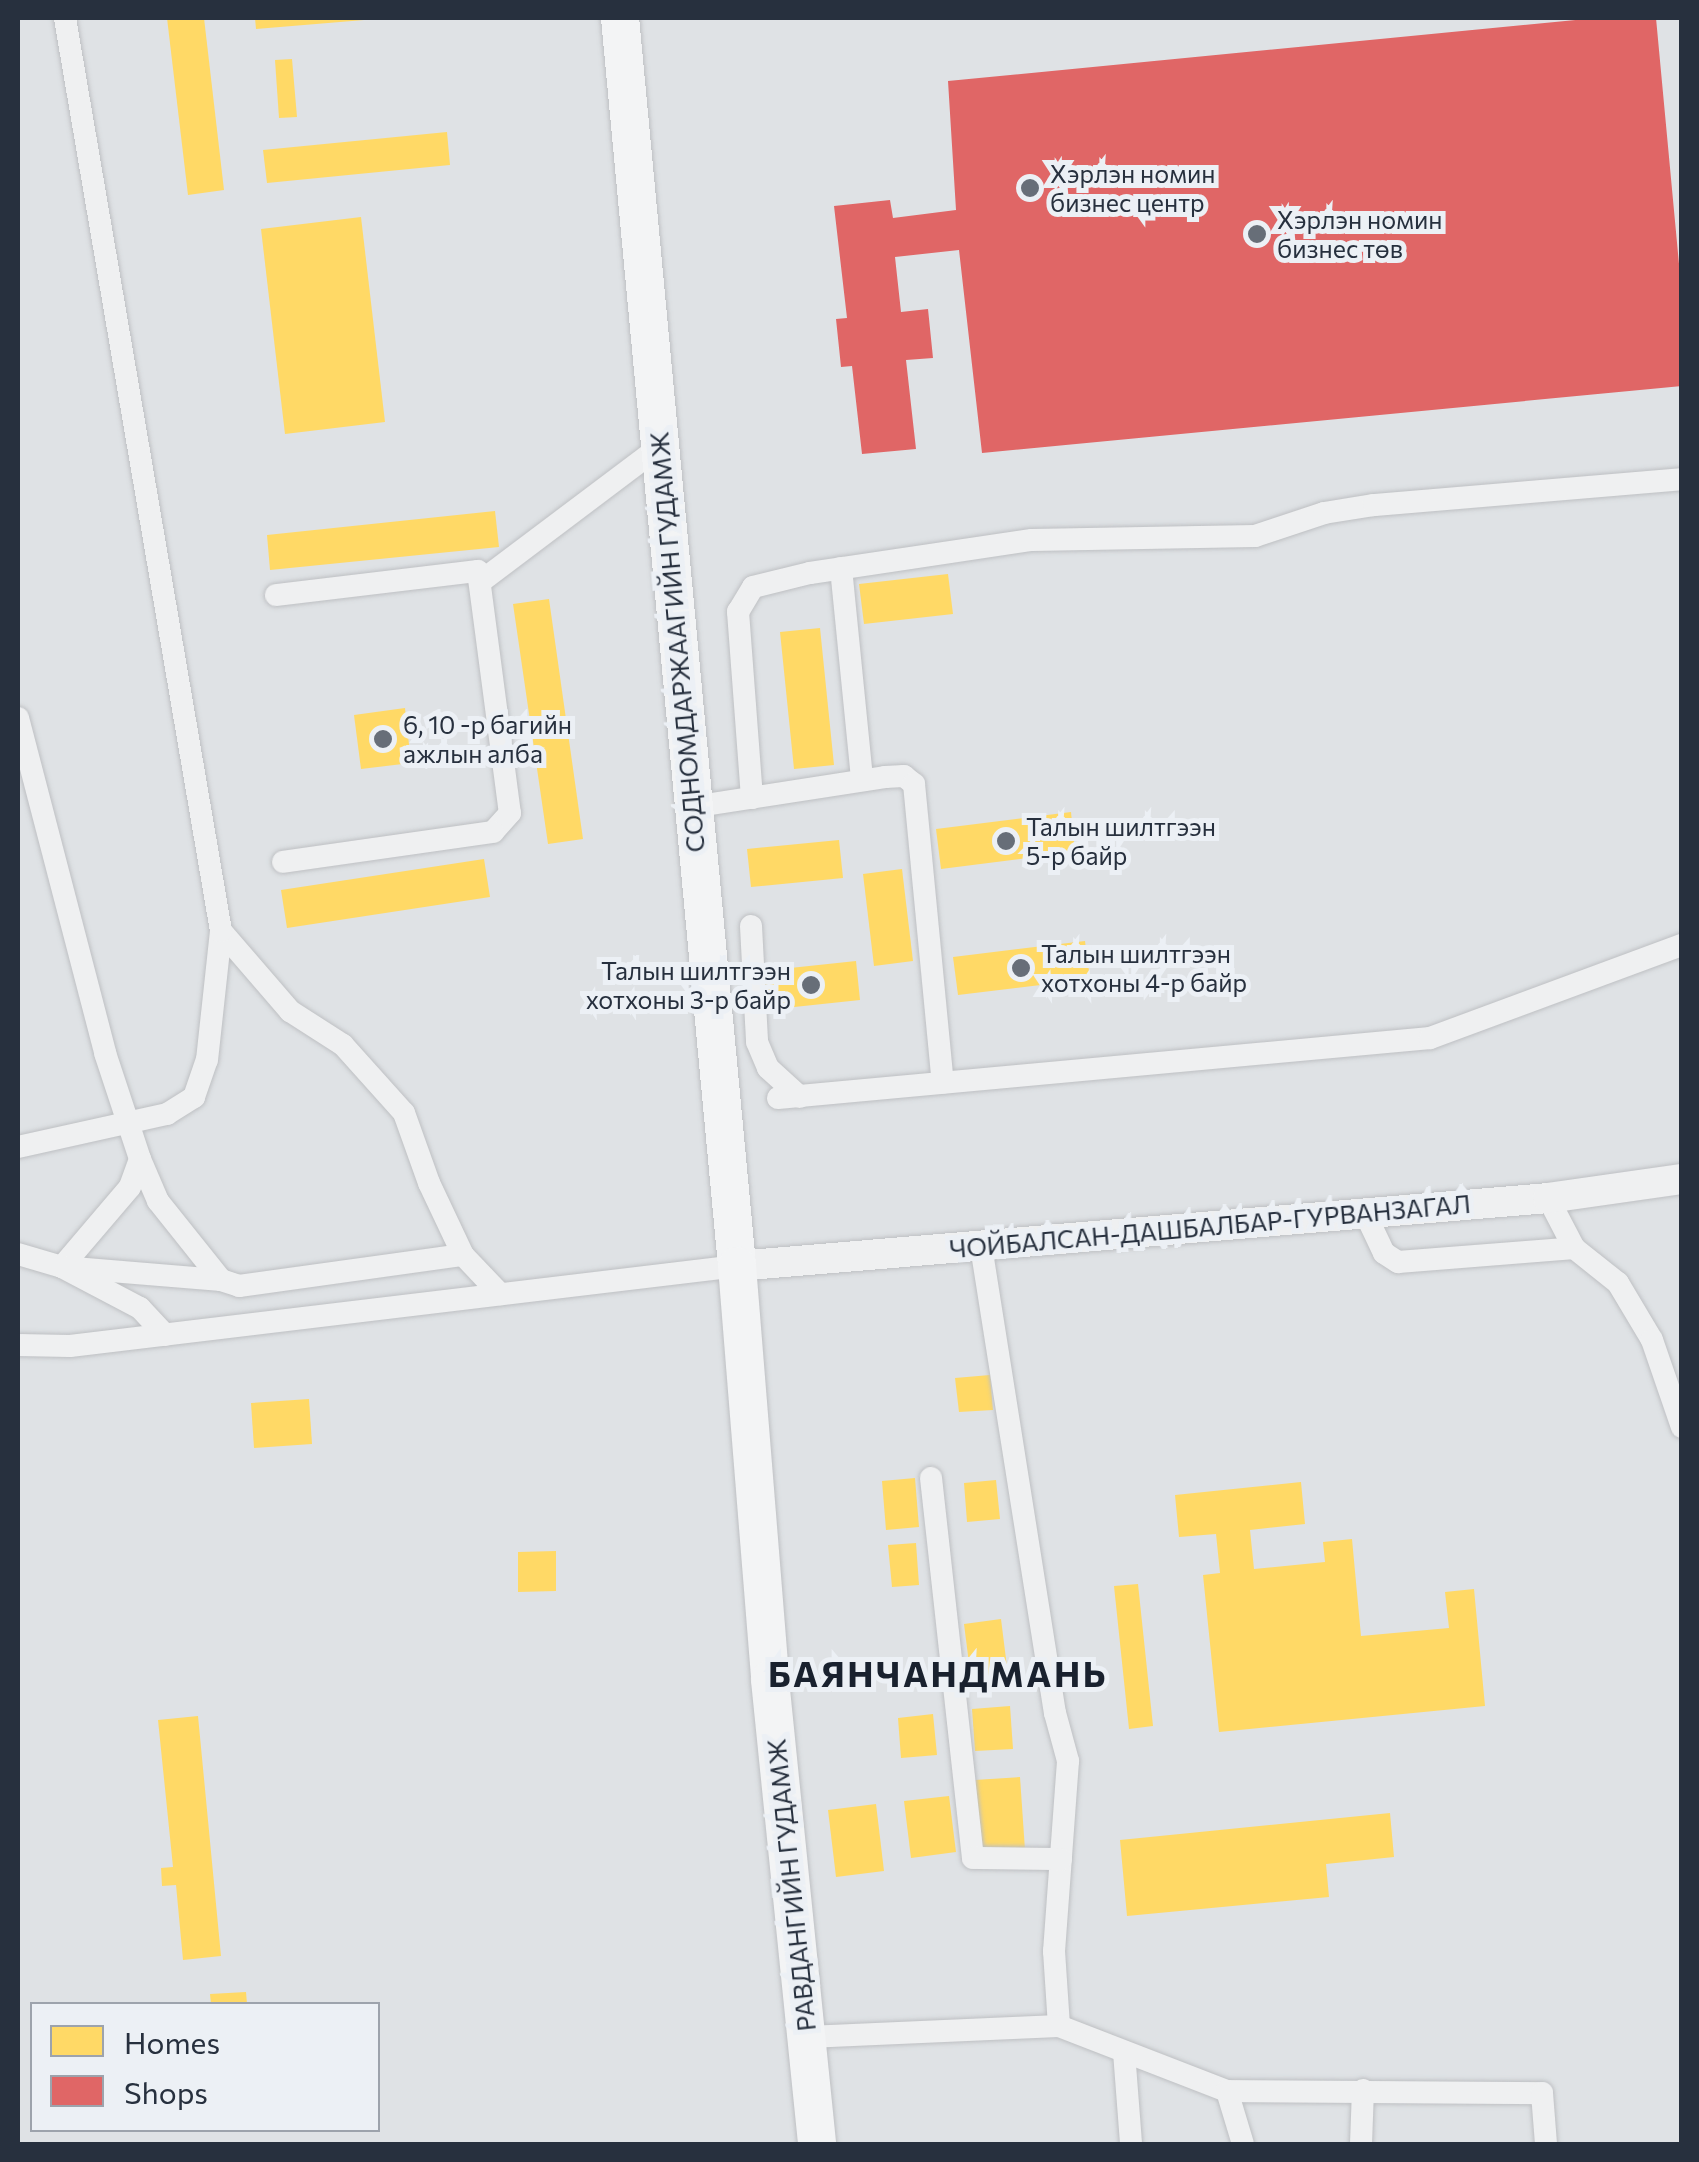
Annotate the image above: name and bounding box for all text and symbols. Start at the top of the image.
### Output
place label: Хэрлэн номин бизнес центр [1050,159,1216,218]
marker: Хэрлэн номин бизнес центр [1019,177,1041,199]
place label: Хэрлэн номин бизнес төв [1277,205,1443,264]
marker: Хэрлэн номин бизнес төв [1246,223,1268,245]
street label: СОДНОМДАРЖААГИЙН ГУДАМЖ [644,430,710,854]
place label: 6, 10 -р багийн ажлын алба [403,710,572,769]
marker: 6, 10 -р багийн ажлын алба [372,728,394,750]
place label: Талын шилтгээн 5-р байр [1026,812,1216,871]
marker: Талын шилтгээн 5-р байр [995,830,1017,852]
place label: Талын шилтгээн хотхоны 4-р байр [1041,939,1247,998]
place label: Талын шилтгээн хотхоны 3-р байр [586,956,791,1015]
marker: Талын шилтгээн хотхоны 4-р байр [1010,957,1032,979]
marker: Талын шилтгээн хотхоны 3-р байр [800,974,822,996]
street label: ЧОЙБАЛСАН-ДАШБАЛБАР-ГУРВАНЗАГАЛ [948,1188,1472,1264]
district label: БАЯНЧАНДМАНЬ [768,1652,1108,1694]
street label: РАВДАНГИЙН ГУДАМЖ [761,1737,821,2033]
legend [30,2002,380,2132]
text: Homes [124,2023,220,2060]
text: Shops [124,2073,208,2110]

